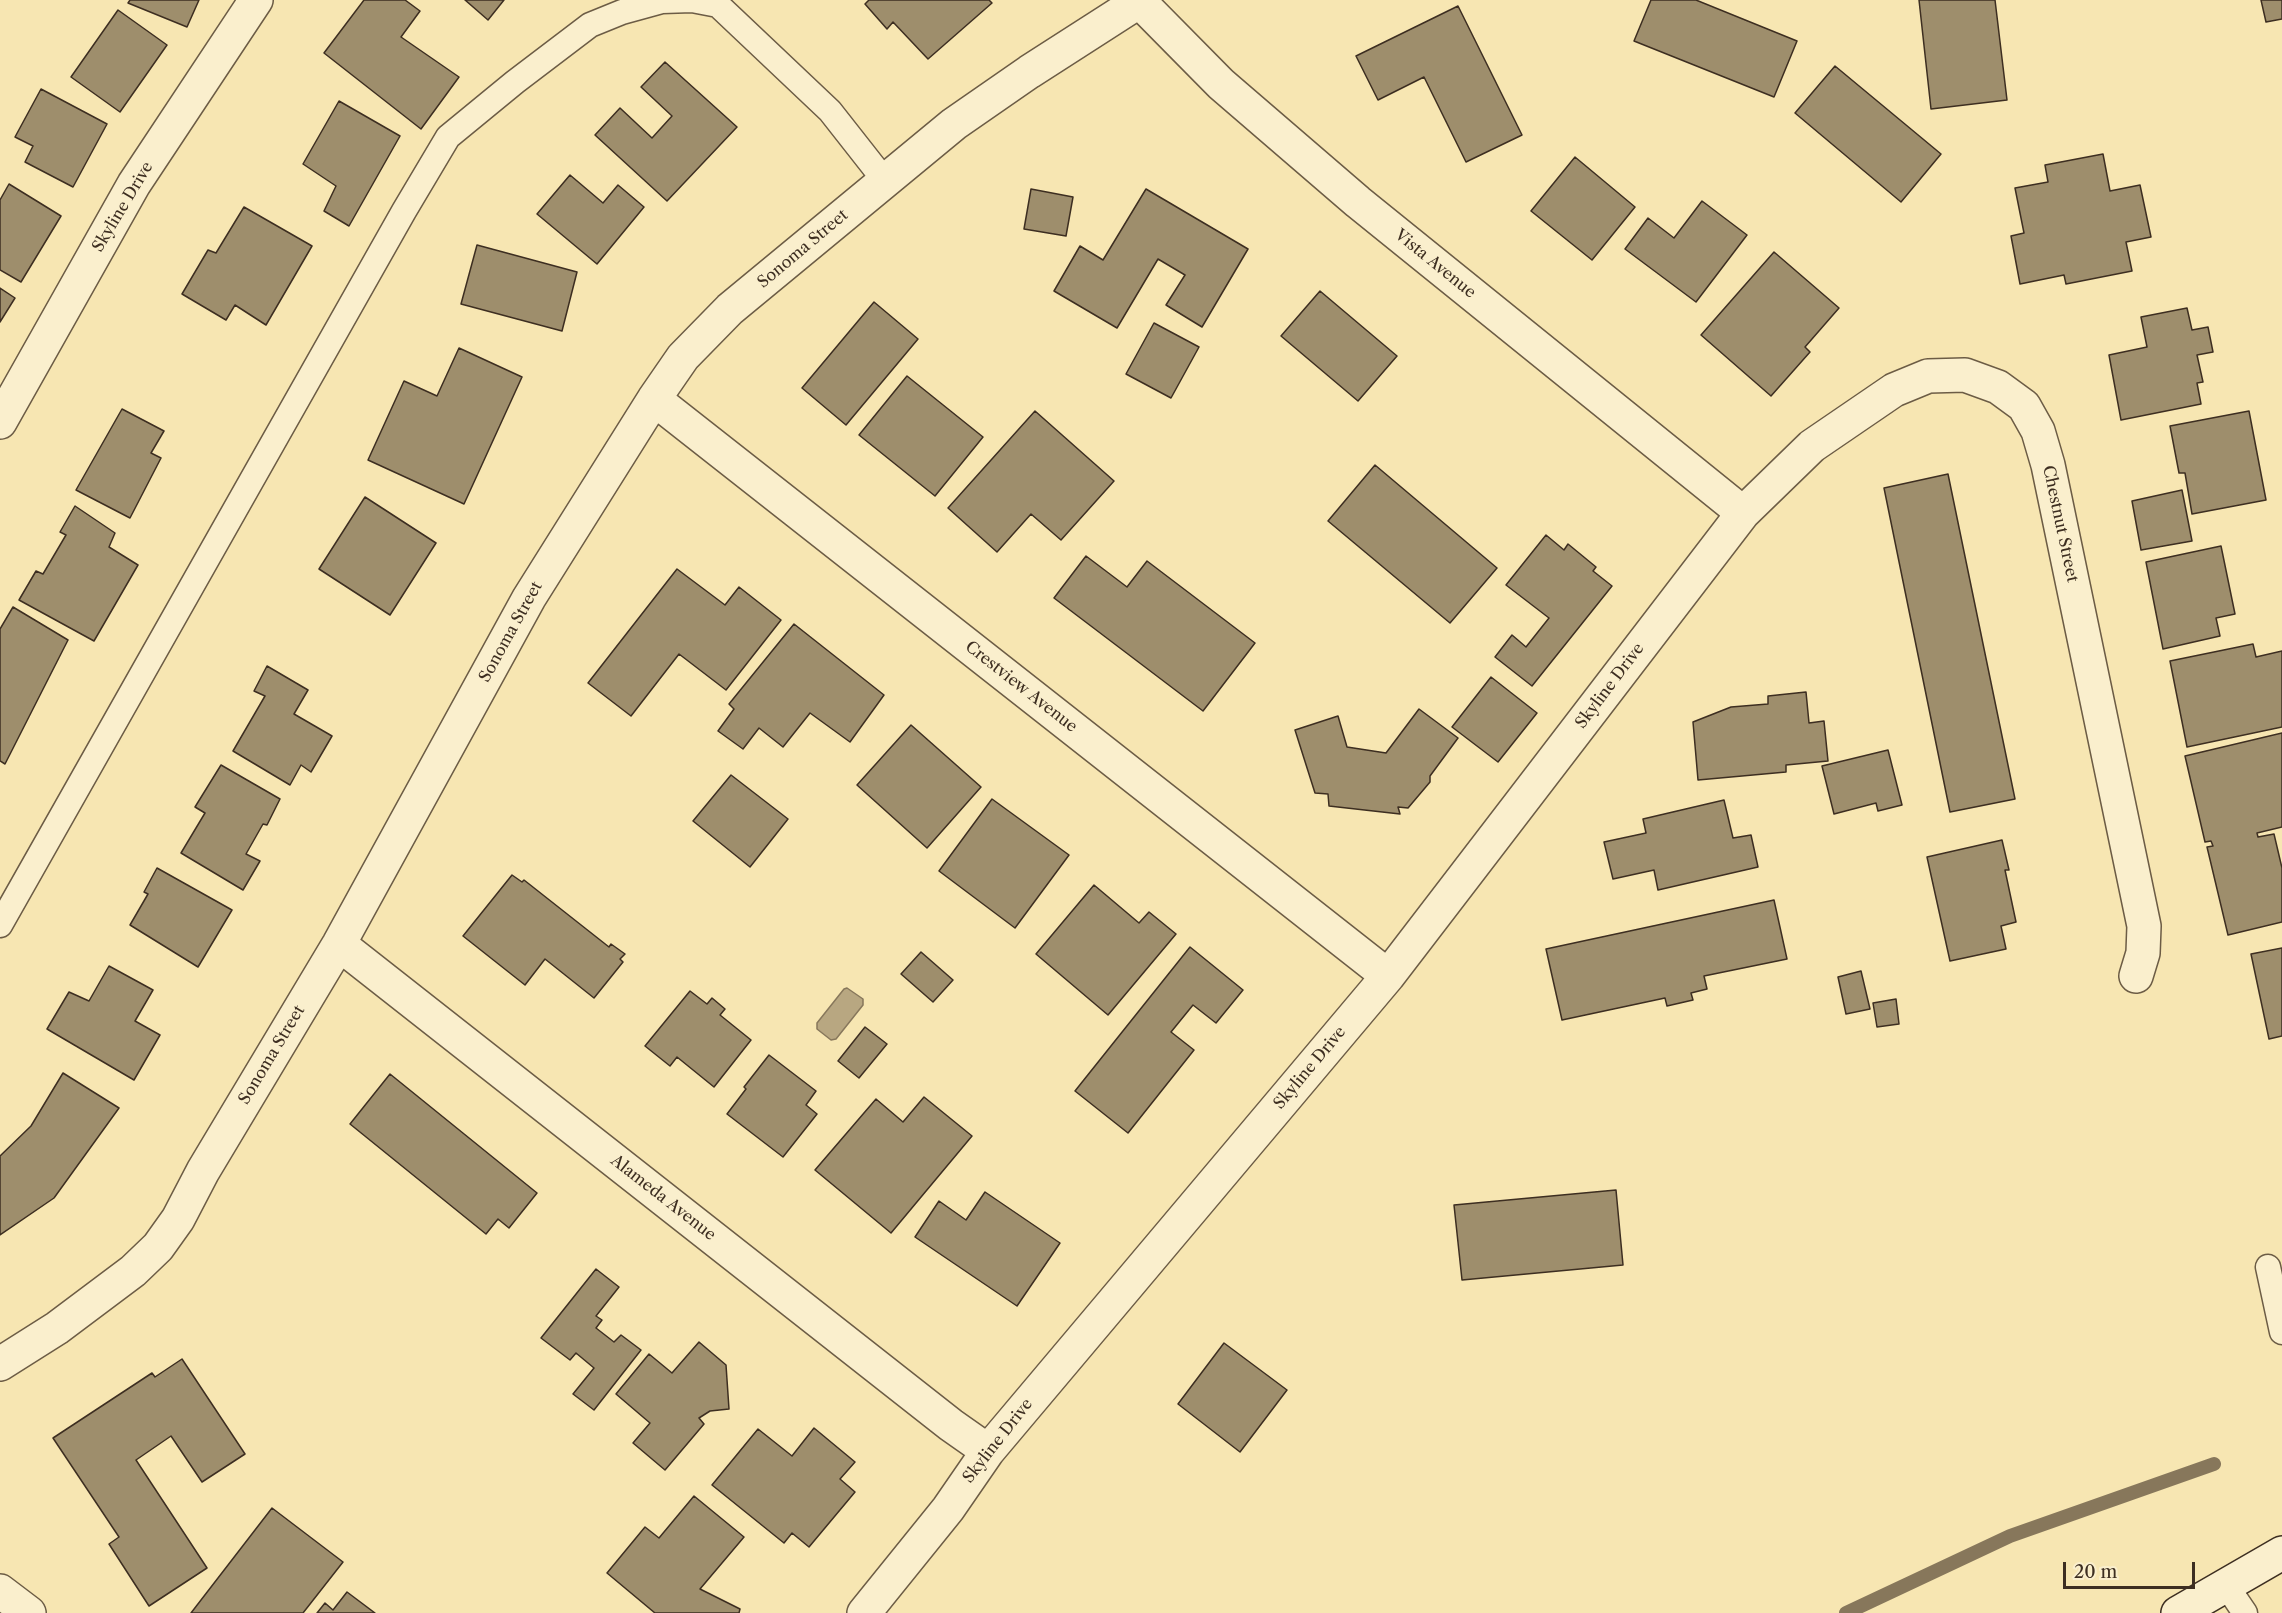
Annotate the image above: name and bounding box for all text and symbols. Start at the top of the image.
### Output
street label: Skyline Drive [89,158,157,256]
street label: Sonoma Street [754,206,852,292]
street label: Vista Avenue [1391,226,1479,302]
street label: Chestnut Street [2038,464,2082,584]
street label: Sonoma Street [475,578,547,686]
street label: Crestview Avenue [961,637,1081,737]
street label: Skyline Drive [1572,640,1648,732]
street label: Sonoma Street [235,1002,309,1108]
street label: Skyline Drive [1270,1023,1350,1113]
street label: Alameda Avenue [607,1151,719,1245]
street label: Skyline Drive [959,1395,1037,1487]
scale bar [2066,1550,2198,1588]
text: 20 m [2074,1561,2117,1583]

